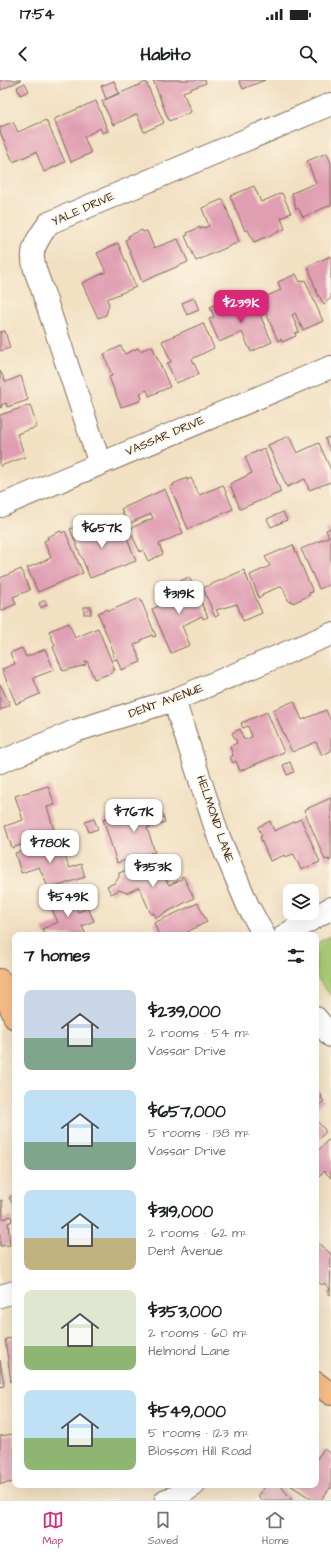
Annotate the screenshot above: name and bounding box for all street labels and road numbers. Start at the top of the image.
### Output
street label: YALE DRIVE [49,188,117,230]
street label: VASSAR DRIVE [123,412,207,460]
street label: DENT AVENUE [126,680,206,722]
street label: HELMOND LANE [192,773,238,865]

